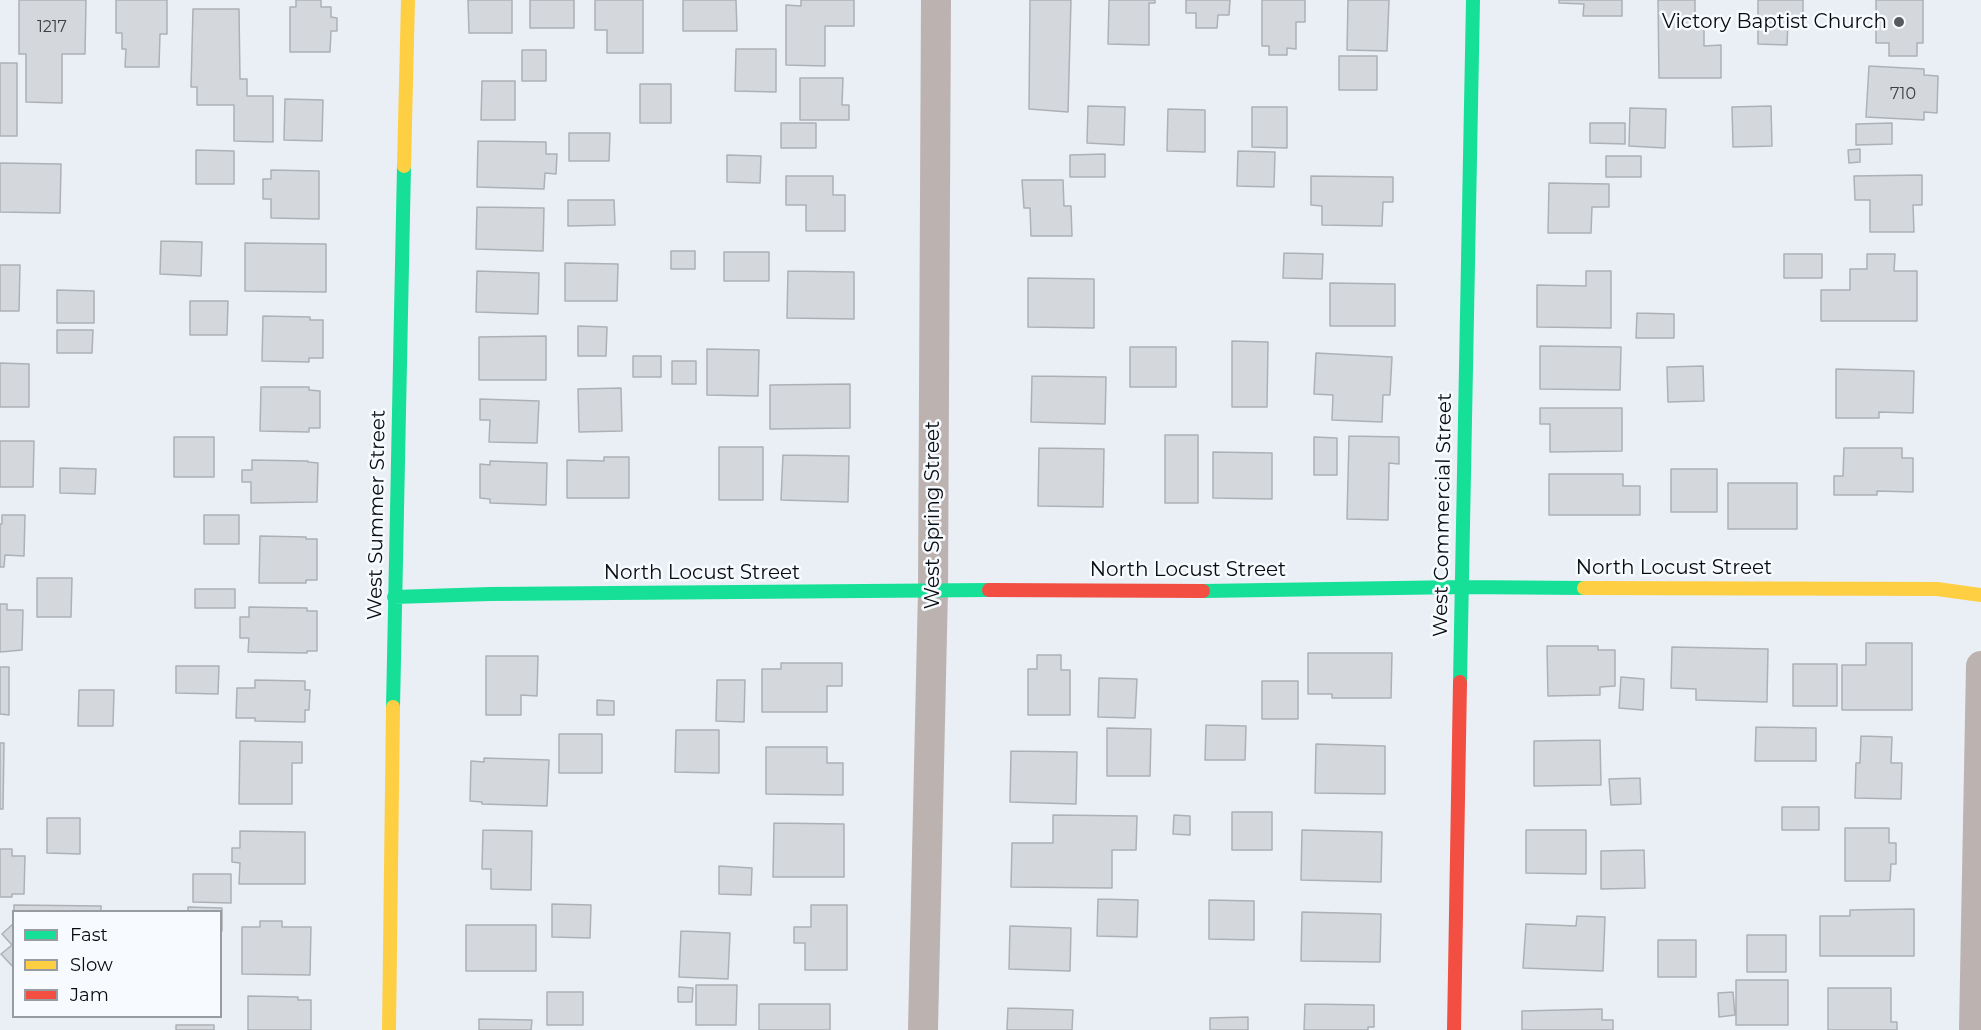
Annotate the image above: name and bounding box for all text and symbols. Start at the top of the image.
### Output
place label: Victory Baptist Church [1662,10,1887,34]
marker: Victory Baptist Church [1892,15,1906,29]
house number: 1217 [37,17,67,37]
house number: 710 [1890,84,1916,104]
street label: West Commercial Street [1429,393,1457,637]
street label: West Summer Street [363,410,391,620]
street label: West Spring Street [921,421,945,609]
street label: North Locust Street [1576,556,1772,580]
street label: North Locust Street [1090,558,1286,582]
street label: North Locust Street [604,561,800,585]
legend [12,910,222,1018]
text: Fast [70,924,108,946]
text: Slow [70,954,113,976]
text: Jam [70,984,109,1006]

